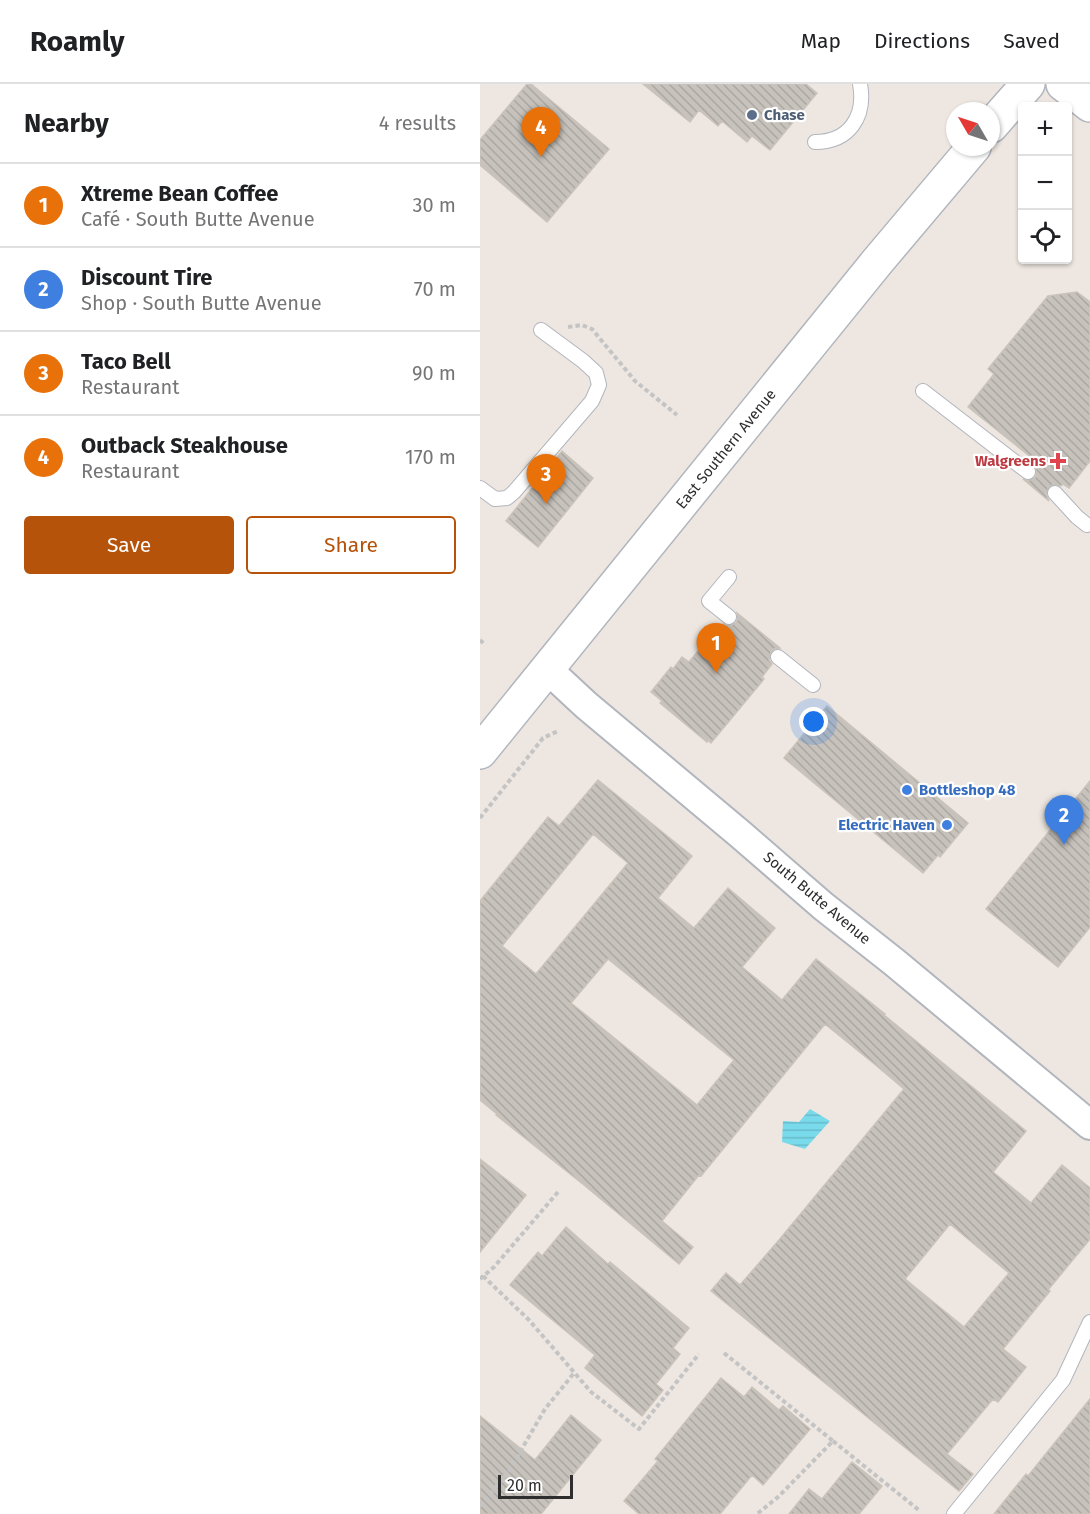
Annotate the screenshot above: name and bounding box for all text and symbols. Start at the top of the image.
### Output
text: Roamly [30,25,124,58]
text: Map [801,28,841,54]
text: Directions [874,28,970,54]
text: Saved [1003,28,1060,54]
north arrow [946,102,1000,156]
map controls [1018,102,1072,264]
button: + [1018,102,1072,156]
place label: Chase [764,106,805,124]
pin: 4 [522,107,560,157]
text: Nearby [24,108,109,139]
marker: Chase [745,108,759,122]
text: 4 results [379,111,456,135]
button: − [1018,156,1072,210]
text: Xtreme Bean Coffee [81,180,279,207]
text: 1 [39,193,48,217]
text: 30 m [412,193,456,217]
text: Café · South Butte Avenue [81,207,315,231]
button: locate [1018,210,1072,264]
text: Discount Tire [81,264,212,291]
text: 2 [38,277,49,301]
text: 70 m [414,277,456,301]
text: Shop · South Butte Avenue [81,291,322,315]
text: Taco Bell [81,348,171,375]
text: 3 [38,361,49,385]
text: 90 m [412,361,456,385]
text: Restaurant [81,375,179,399]
street label: East Southern Avenue [672,386,780,512]
text: Outback Steakhouse [81,432,288,459]
text: 4 [38,445,49,469]
text: 170 m [405,445,456,469]
place label: Walgreens [975,452,1046,470]
pin: 3 [526,454,566,504]
marker: Walgreens [1051,454,1065,468]
text: Restaurant [81,459,179,483]
button: Save [24,516,234,574]
button: Share [246,516,456,574]
pin: 1 [696,624,736,673]
your location [799,707,828,736]
place label: Bottleshop 48 [919,781,1016,799]
marker: Bottleshop 48 [900,783,914,797]
pin: 2 [1044,796,1084,845]
place label: Electric Haven [838,816,935,834]
marker: Electric Haven [940,818,954,832]
street label: South Butte Avenue [760,848,874,948]
scale bar [498,1472,573,1500]
text: 20 m [507,1476,542,1495]

